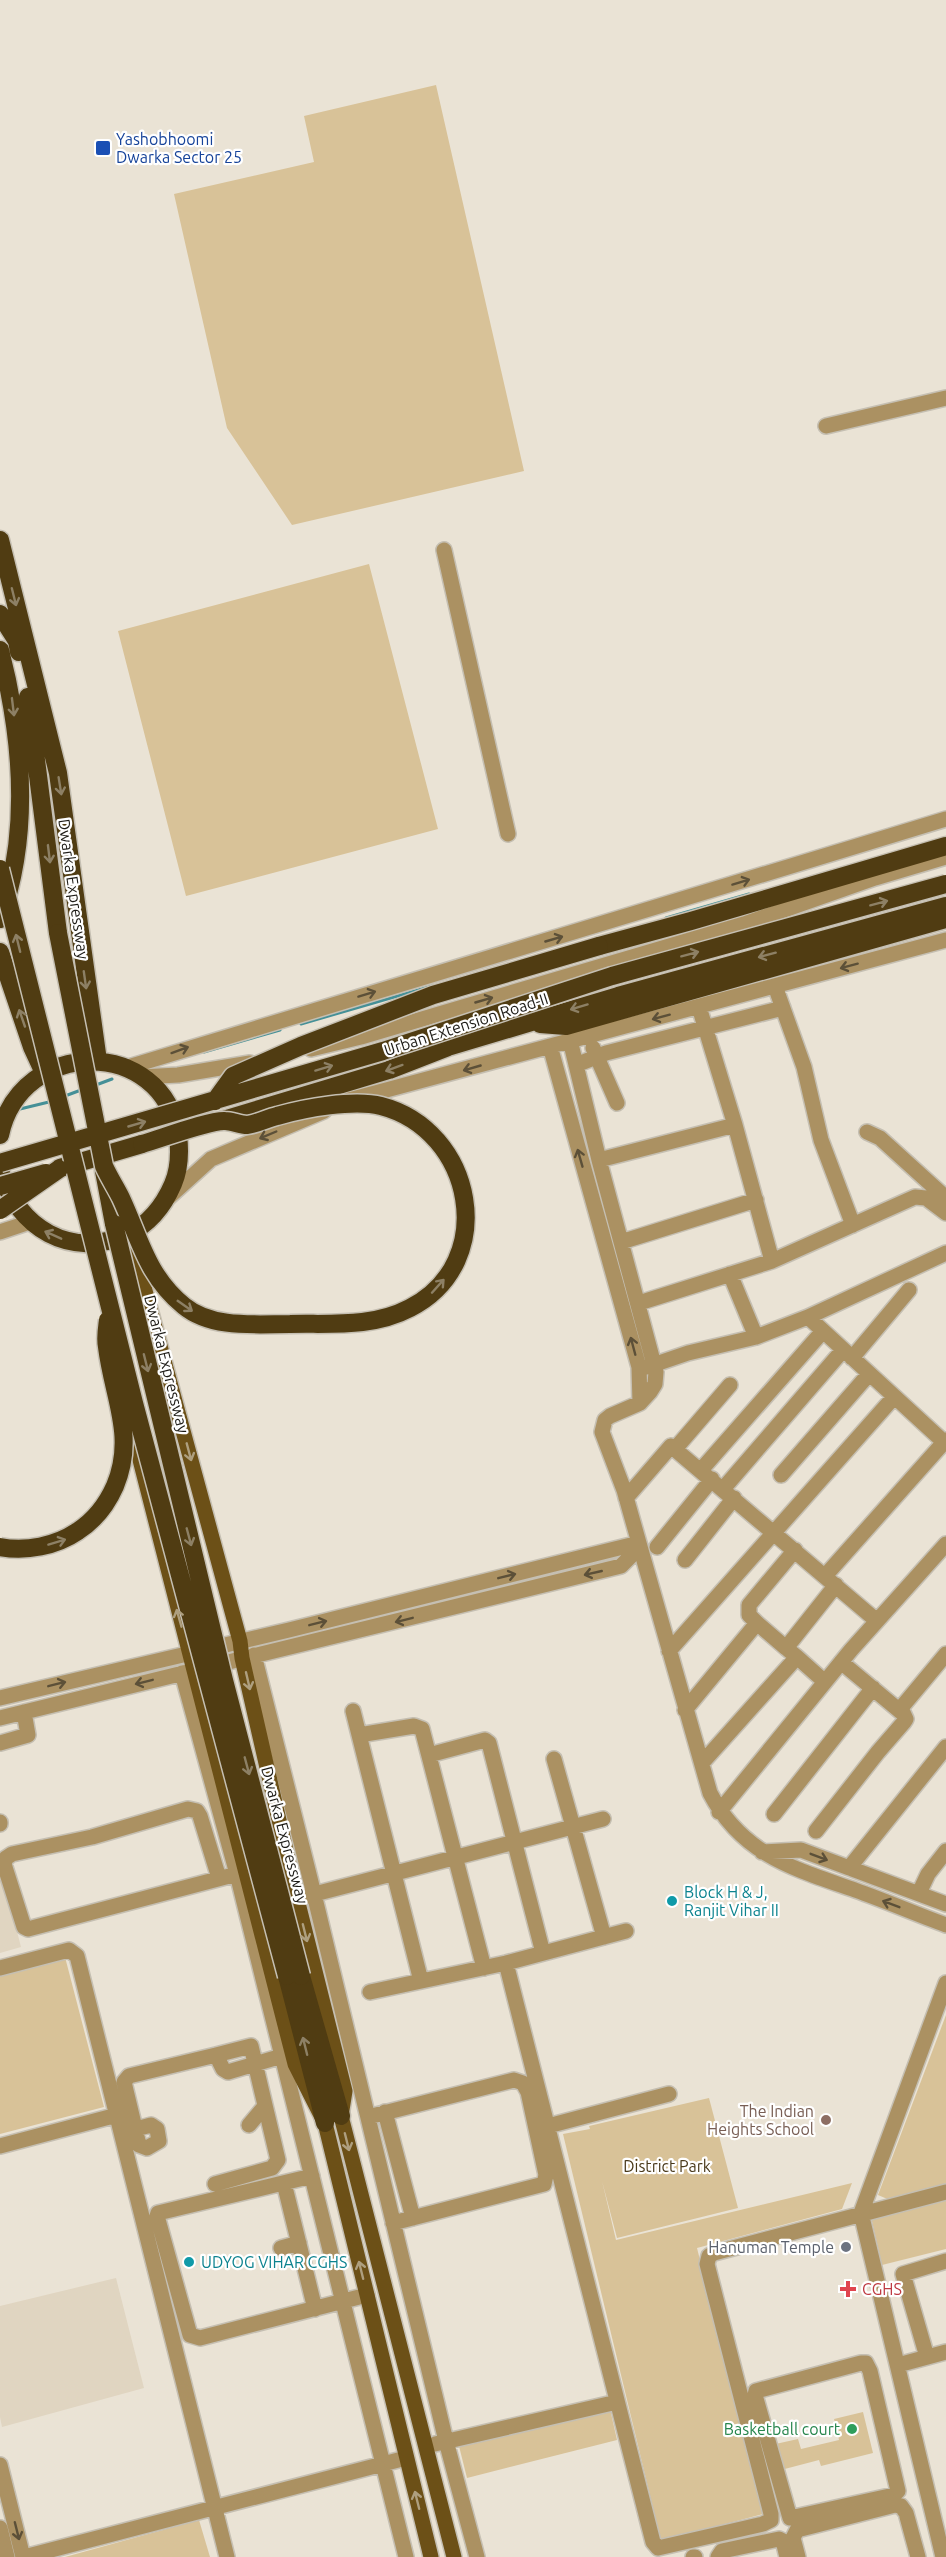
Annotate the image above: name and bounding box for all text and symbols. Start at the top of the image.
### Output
place label: Yashobhoomi Dwarka Sector 25 [116,130,242,166]
marker: Yashobhoomi Dwarka Sector 25 [94,139,112,157]
one-way arrow [9,587,21,606]
one-way arrow [8,696,19,716]
one-way arrow [54,776,65,796]
street label: Dwarka Expressway [55,818,93,961]
one-way arrow [44,844,55,864]
one-way arrow [731,876,750,887]
one-way arrow [869,897,888,908]
one-way arrow [544,933,563,944]
one-way arrow [11,934,23,953]
one-way arrow [681,948,700,960]
one-way arrow [758,950,777,961]
one-way arrow [840,961,859,972]
one-way arrow [80,969,91,989]
one-way arrow [357,988,376,999]
street label: Urban Extension Road-II [382,989,550,1059]
one-way arrow [474,994,493,1006]
one-way arrow [570,1002,589,1013]
one-way arrow [16,1009,27,1028]
one-way arrow [651,1011,670,1023]
one-way arrow [170,1044,189,1055]
one-way arrow [314,1062,333,1073]
one-way arrow [463,1062,482,1074]
one-way arrow [385,1063,404,1074]
one-way arrow [127,1118,146,1129]
one-way arrow [259,1130,277,1141]
one-way arrow [574,1149,586,1168]
one-way arrow [44,1229,63,1240]
one-way arrow [431,1279,445,1294]
street label: Dwarka Expressway [141,1293,193,1435]
one-way arrow [176,1299,192,1312]
one-way arrow [627,1336,638,1355]
one-way arrow [141,1353,153,1372]
one-way arrow [184,1442,195,1461]
one-way arrow [184,1527,196,1546]
one-way arrow [47,1536,66,1547]
one-way arrow [584,1567,603,1579]
one-way arrow [497,1569,516,1581]
one-way arrow [173,1609,184,1628]
one-way arrow [395,1614,414,1626]
one-way arrow [308,1616,327,1628]
one-way arrow [242,1671,254,1690]
one-way arrow [135,1677,154,1689]
one-way arrow [47,1678,66,1689]
one-way arrow [241,1757,253,1776]
street label: Dwarka Expressway [258,1764,312,1906]
one-way arrow [810,1852,828,1863]
place label: Block H & J, Ranjit Vihar II [684,1883,779,1919]
marker: Block H & J, Ranjit Vihar II [665,1894,679,1908]
one-way arrow [883,1898,901,1909]
one-way arrow [300,1923,312,1942]
one-way arrow [299,2037,311,2056]
place label: The Indian Heights School [707,2102,814,2138]
marker: The Indian Heights School [819,2113,833,2127]
one-way arrow [342,2133,354,2152]
park label: District Park [623,2157,711,2175]
place label: Hanuman Temple [708,2238,834,2256]
marker: Hanuman Temple [839,2240,853,2254]
place label: UDYOG VIHAR CGHS [201,2253,347,2271]
marker: UDYOG VIHAR CGHS [182,2255,196,2269]
one-way arrow [354,2261,366,2280]
marker: CGHS [839,2280,857,2298]
place label: CGHS [862,2280,902,2298]
place label: Basketball court [724,2420,841,2438]
marker: Basketball court [845,2422,859,2436]
one-way arrow [410,2491,422,2510]
one-way arrow [11,2522,23,2541]

